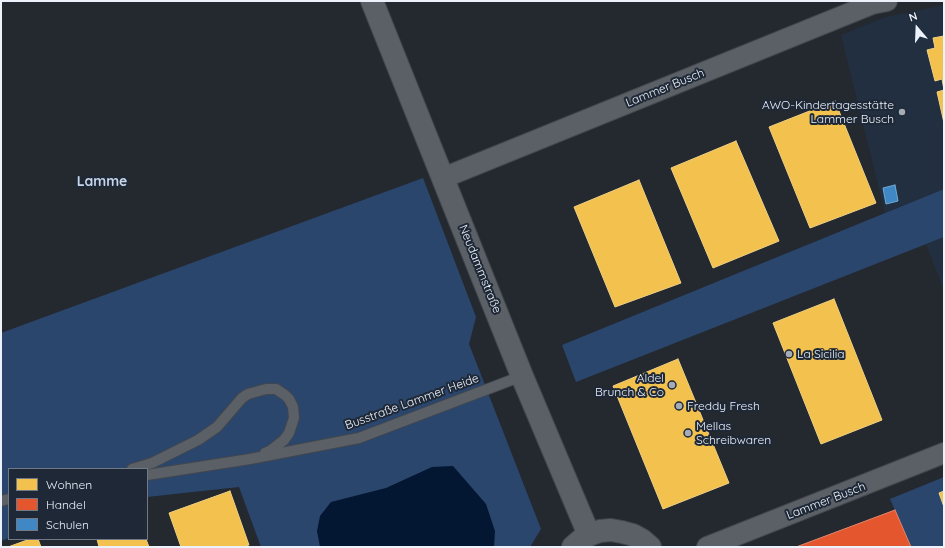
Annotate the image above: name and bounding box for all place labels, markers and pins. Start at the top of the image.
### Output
place label: AWO-Kindertagesstätte Lammer Busch [762,98,894,126]
marker: AWO-Kindertagesstätte Lammer Busch [897,107,907,117]
place label: La Sicilia [797,347,845,361]
marker: La Sicilia [784,349,794,359]
place label: Aldel Brunch & Co [595,371,664,399]
marker: Aldel Brunch & Co [667,380,677,390]
place label: Freddy Fresh [687,399,760,413]
marker: Freddy Fresh [674,401,684,411]
place label: Mellas Schreibwaren [696,419,771,447]
marker: Mellas Schreibwaren [683,428,693,438]

